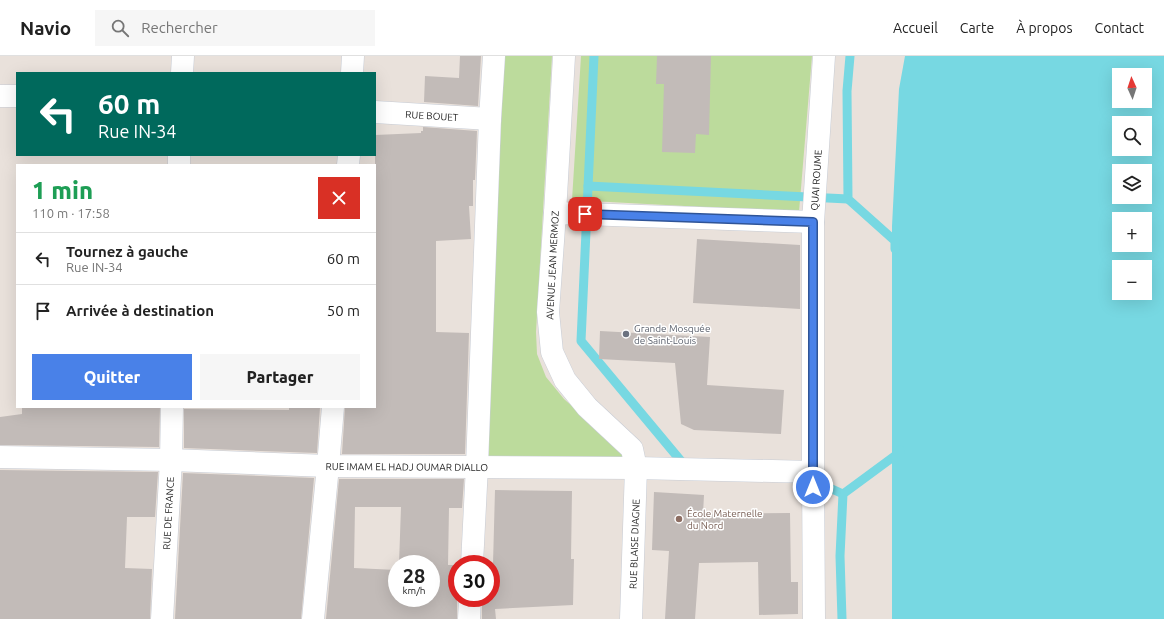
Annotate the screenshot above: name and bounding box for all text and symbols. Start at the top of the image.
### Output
search box [95,10,375,46]
text: Navio [20,17,71,39]
icon: search [109,17,131,39]
text: Rechercher [141,19,218,36]
text: Accueil [893,20,938,36]
text: Carte [960,20,994,36]
text: À propos [1016,20,1073,36]
text: Contact [1095,20,1144,36]
north arrow [1112,68,1152,108]
map controls [1112,68,1152,300]
icon: left [32,88,84,140]
text: 60 m [98,88,160,119]
street label: RUE BOUET [405,109,459,123]
button: search [1112,116,1152,156]
text: Rue IN-34 [98,121,177,141]
street label: QUAI ROUME [809,149,824,211]
button: layers [1112,164,1152,204]
text: 1 min [32,177,93,204]
button: close [318,177,360,219]
pin [568,197,602,231]
icon: arrive [574,203,596,225]
text: 110 m · 17:58 [32,206,110,220]
street label: AVENUE JEAN MERMOZ [544,210,561,320]
button: + [1112,212,1152,252]
text: Tournez à gauche [66,243,189,260]
icon: left [32,248,54,270]
text: 60 m [327,250,360,267]
text: Rue IN-34 [66,260,123,274]
button: − [1112,260,1152,300]
icon: arrive [32,300,54,322]
text: Arrivée à destination [66,302,214,319]
text: 50 m [327,302,360,319]
place label: Grande Mosquée de Saint-Louis [634,323,710,346]
marker: Grande Mosquée de Saint-Louis [621,329,631,339]
button: Quitter [32,354,192,400]
button: Partager [200,354,360,400]
street label: RUE IMAM EL HADJ OUMAR DIALLO [326,461,488,473]
position arrow [792,466,834,508]
street label: RUE DE FRANCE [161,476,176,550]
street label: RUE BLAISE DIAGNE [627,498,642,589]
place label: École Maternelle du Nord [687,507,763,531]
marker: École Maternelle du Nord [674,514,684,524]
speed limit sign: 30 [448,555,500,607]
text: 28 [403,564,425,587]
text: km/h [402,585,426,596]

